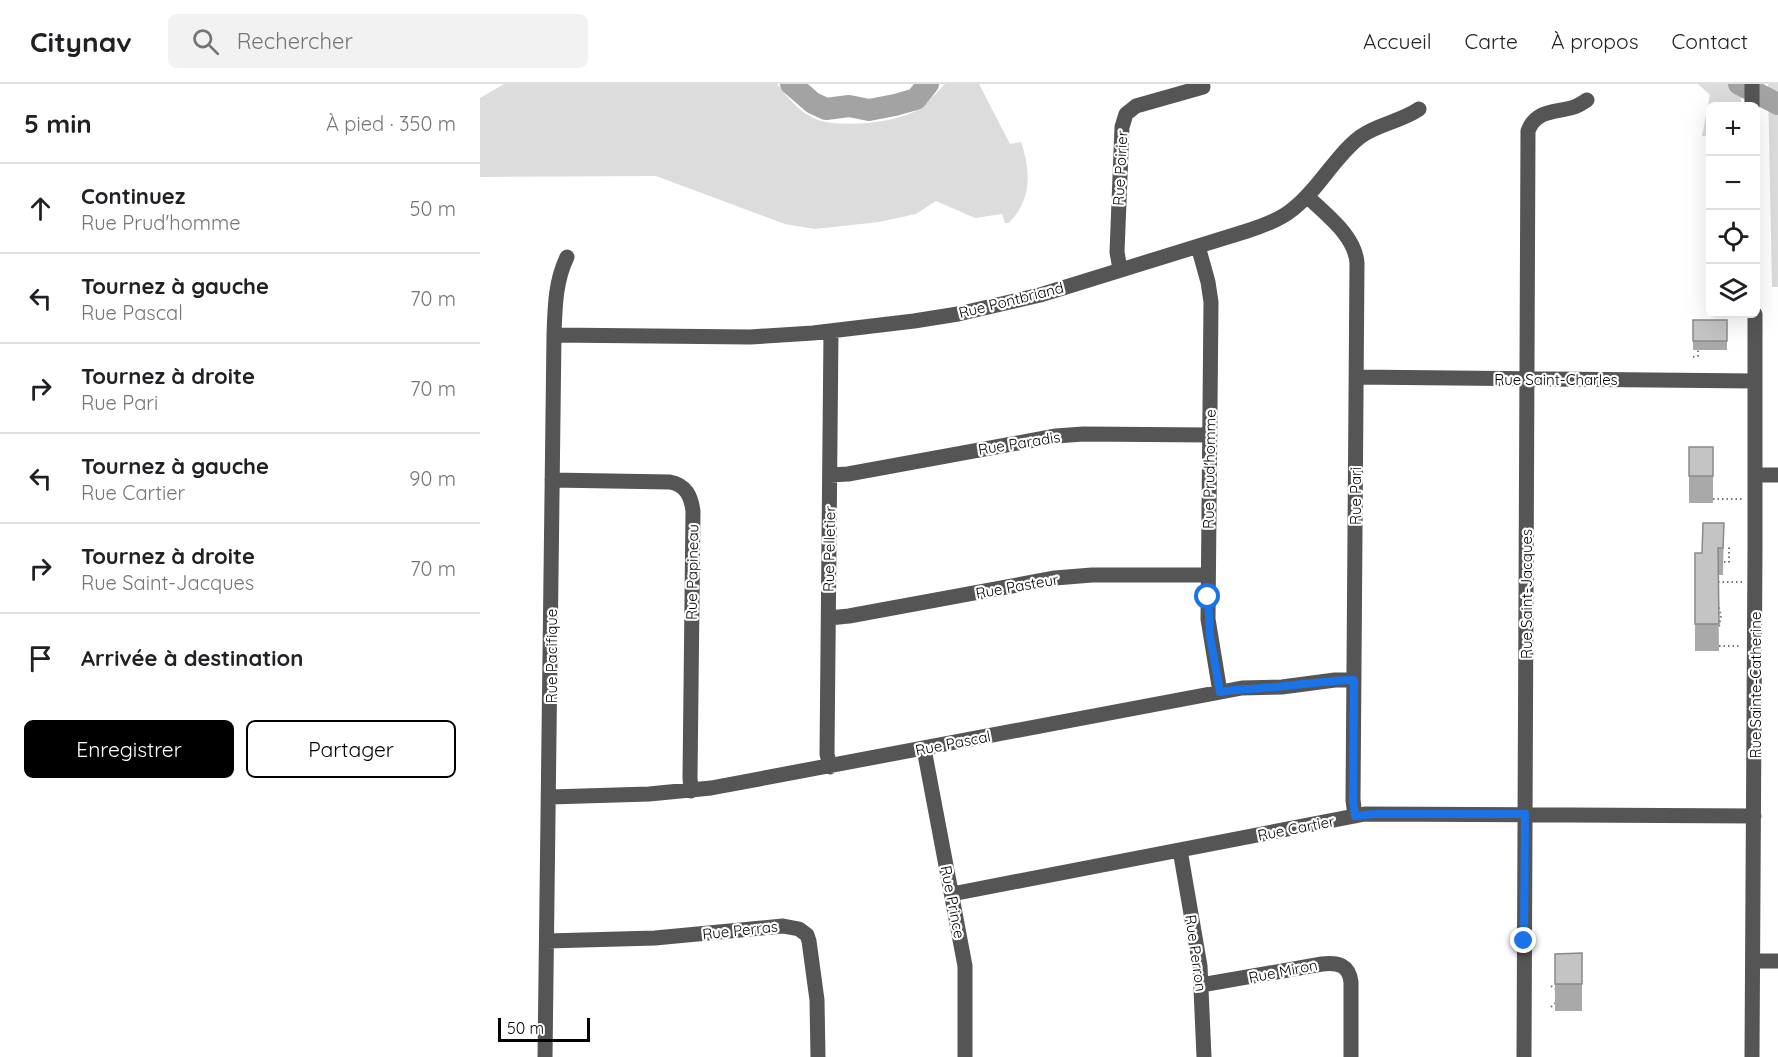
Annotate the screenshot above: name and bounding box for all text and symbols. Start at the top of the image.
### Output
search box [168,14,588,68]
text: Citynav [30,24,132,59]
icon: search [189,25,222,58]
text: Rechercher [237,27,353,55]
text: Accueil [1363,28,1432,54]
text: Carte [1465,28,1518,54]
text: À propos [1551,28,1639,54]
text: Contact [1672,28,1748,54]
map controls [1706,102,1760,318]
button: + [1706,102,1760,156]
text: 5 min [24,107,92,140]
text: À pied · 350 m [326,111,456,136]
street label: Rue Poirier [1109,130,1131,206]
button: − [1706,156,1760,210]
text: Continuez [81,182,185,210]
icon: ahead [24,192,57,225]
text: 50 m [410,196,456,221]
text: Rue Prud'homme [81,210,241,235]
button: locate [1706,210,1760,264]
button: layers [1706,264,1760,318]
text: Tournez à gauche [81,272,269,300]
street label: Rue Pontbriand [957,278,1065,322]
icon: left [24,282,57,315]
text: 70 m [410,286,456,311]
text: Rue Pascal [81,300,183,325]
text: Tournez à droite [81,362,255,390]
street label: Rue Saint-Charles [1494,370,1618,389]
icon: right [24,372,57,405]
text: 70 m [410,376,456,401]
text: Rue Pari [81,390,158,415]
street label: Rue Prud'homme [1198,409,1220,529]
street label: Rue Paradis [977,427,1061,459]
text: Tournez à gauche [81,452,269,480]
icon: left [24,462,57,495]
text: 90 m [409,466,456,491]
street label: Rue Pari [1346,467,1365,525]
text: Rue Cartier [81,480,185,505]
street label: Rue Pelletier [819,506,839,592]
street label: Rue Papineau [682,524,702,620]
street label: Rue Saint-Jacques [1517,529,1536,659]
text: Tournez à droite [81,542,255,570]
icon: right [24,552,57,585]
text: 70 m [410,556,456,581]
street label: Rue Pasteur [974,569,1060,603]
text: Rue Saint-Jacques [81,570,254,595]
route start [1194,583,1220,609]
street label: Rue Pacifique [542,609,561,703]
street label: Rue Sainte-Catherine [1746,612,1765,758]
icon: arrive [24,642,57,675]
text: Arrivée à destination [81,644,303,672]
button: Enregistrer [24,720,234,778]
button: Partager [246,720,456,778]
street label: Rue Pascal [914,726,992,760]
street label: Rue Cartier [1256,811,1336,845]
street label: Rue Prince [937,864,969,940]
street label: Rue Perron [1181,913,1211,993]
street label: Rue Perras [701,917,779,943]
route end [1510,927,1536,953]
street label: Rue Miron [1247,955,1319,987]
scale bar [498,1015,590,1042]
text: 50 m [507,1018,544,1038]

